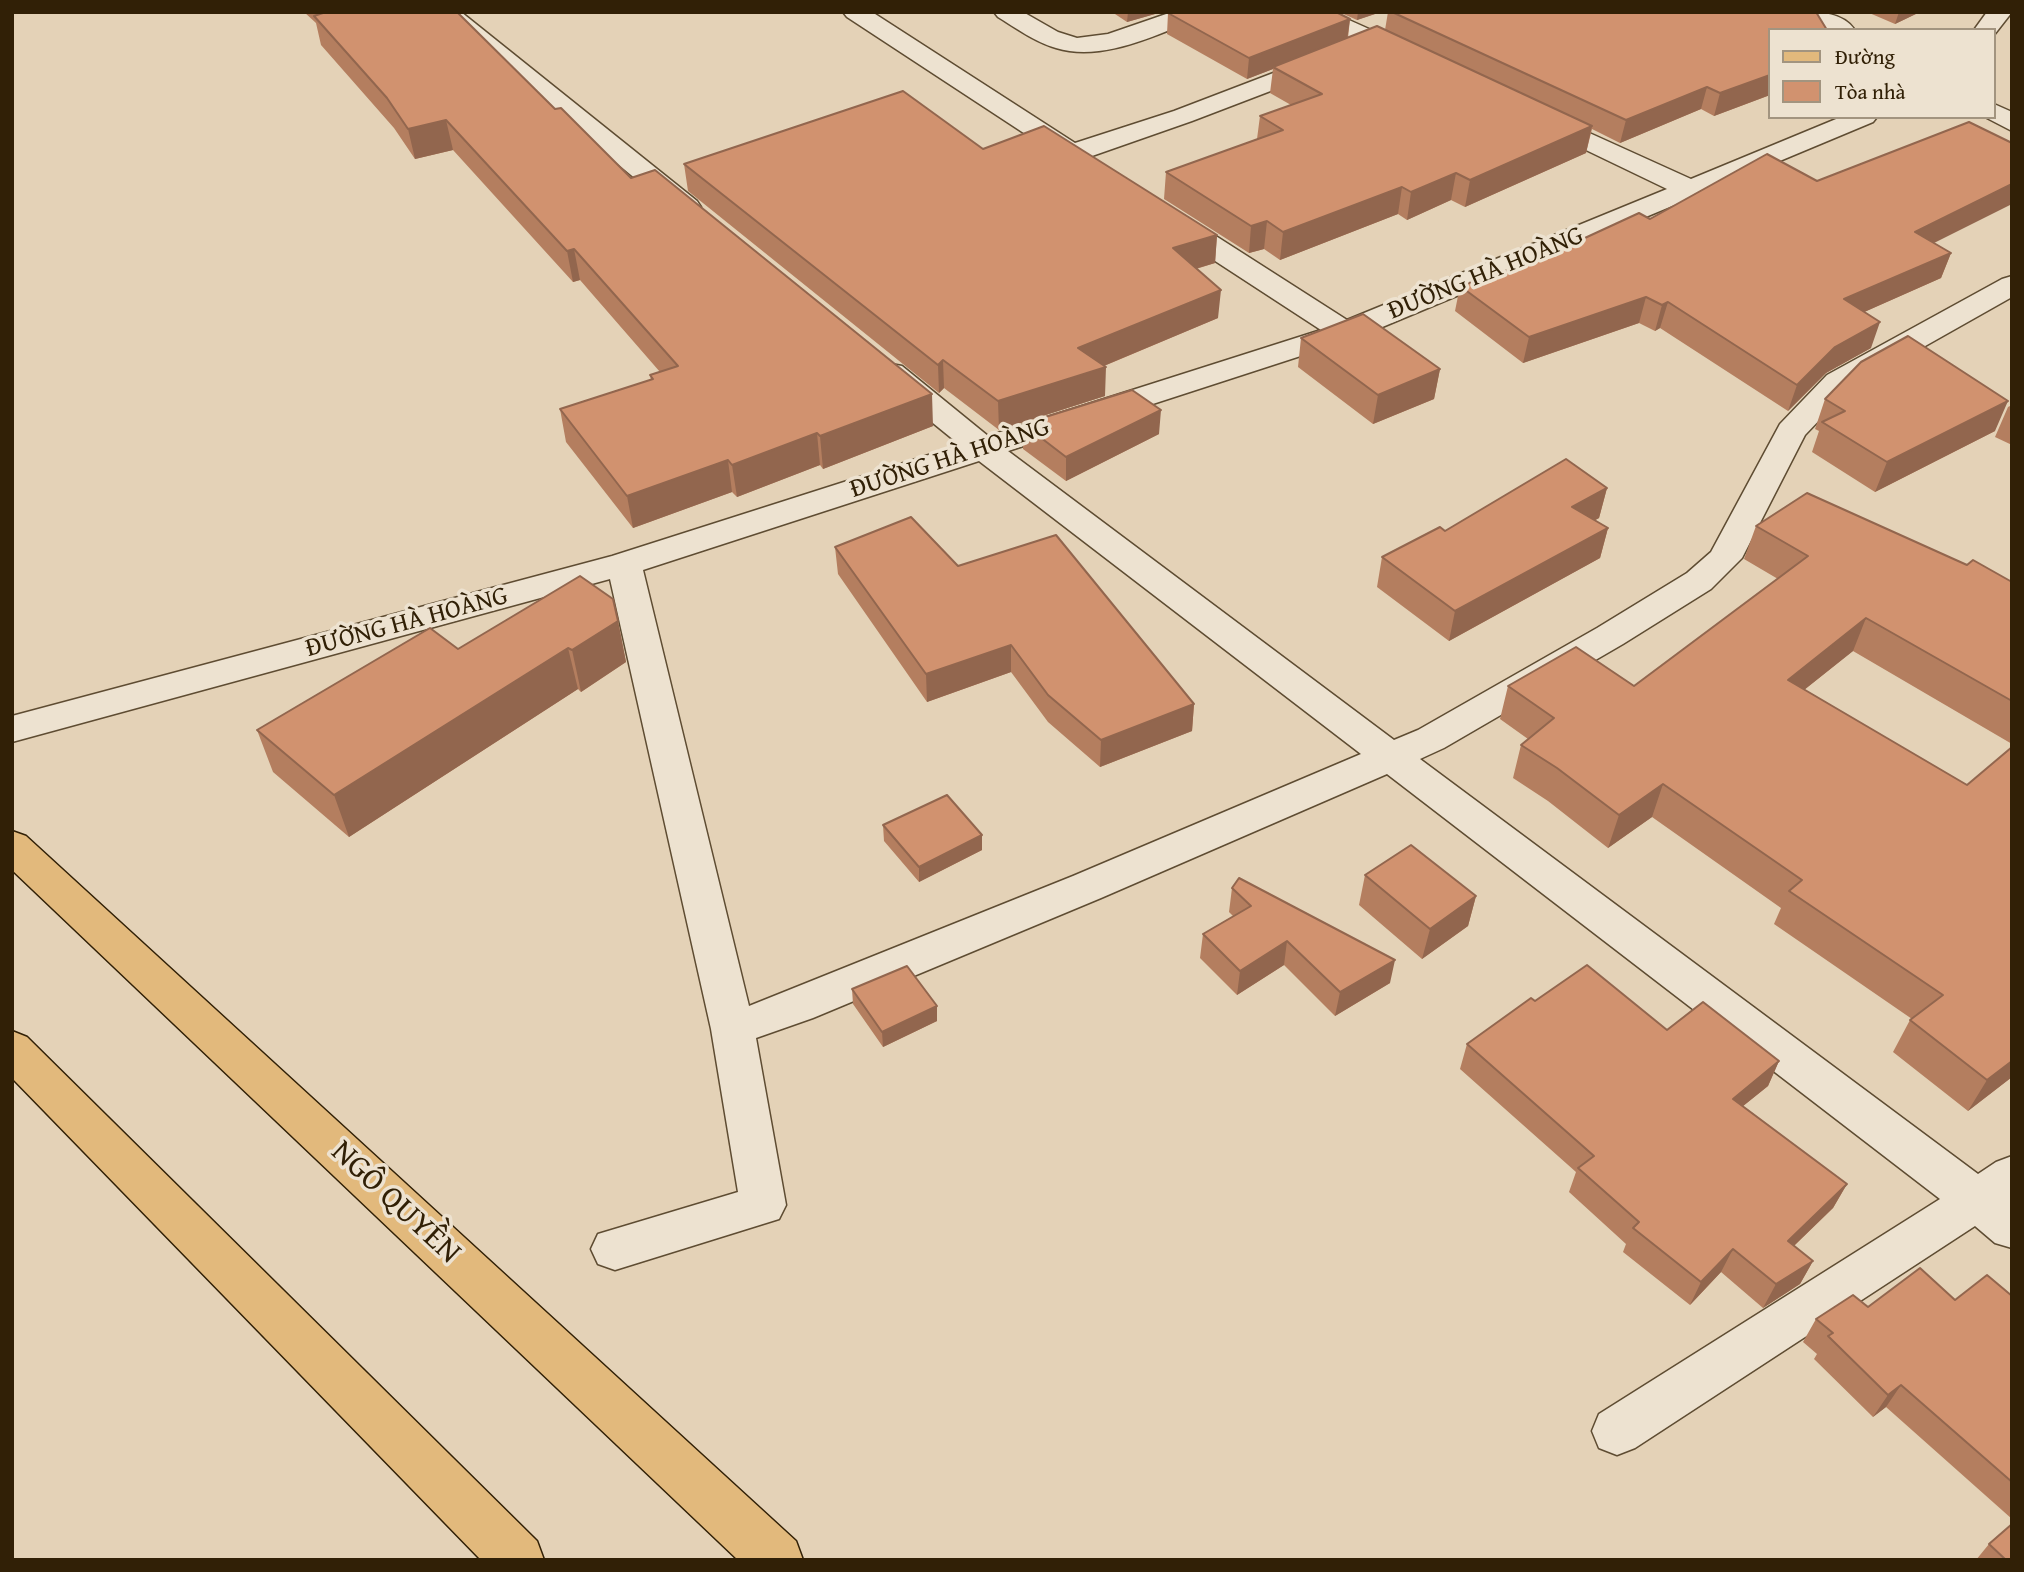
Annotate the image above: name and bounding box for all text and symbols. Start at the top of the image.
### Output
legend [1769,28,1996,119]
text: Đường [1835,41,1895,72]
text: Tòa nhà [1835,76,1906,107]
street label: ĐƯỜNG HÀ HOÀNG [1384,221,1588,327]
street label: ĐƯỜNG HÀ HOÀNG [846,412,1054,506]
street label: ĐƯỜNG HÀ HOÀNG [303,581,511,665]
street label: NGÔ QUYỀN [322,1133,468,1273]

